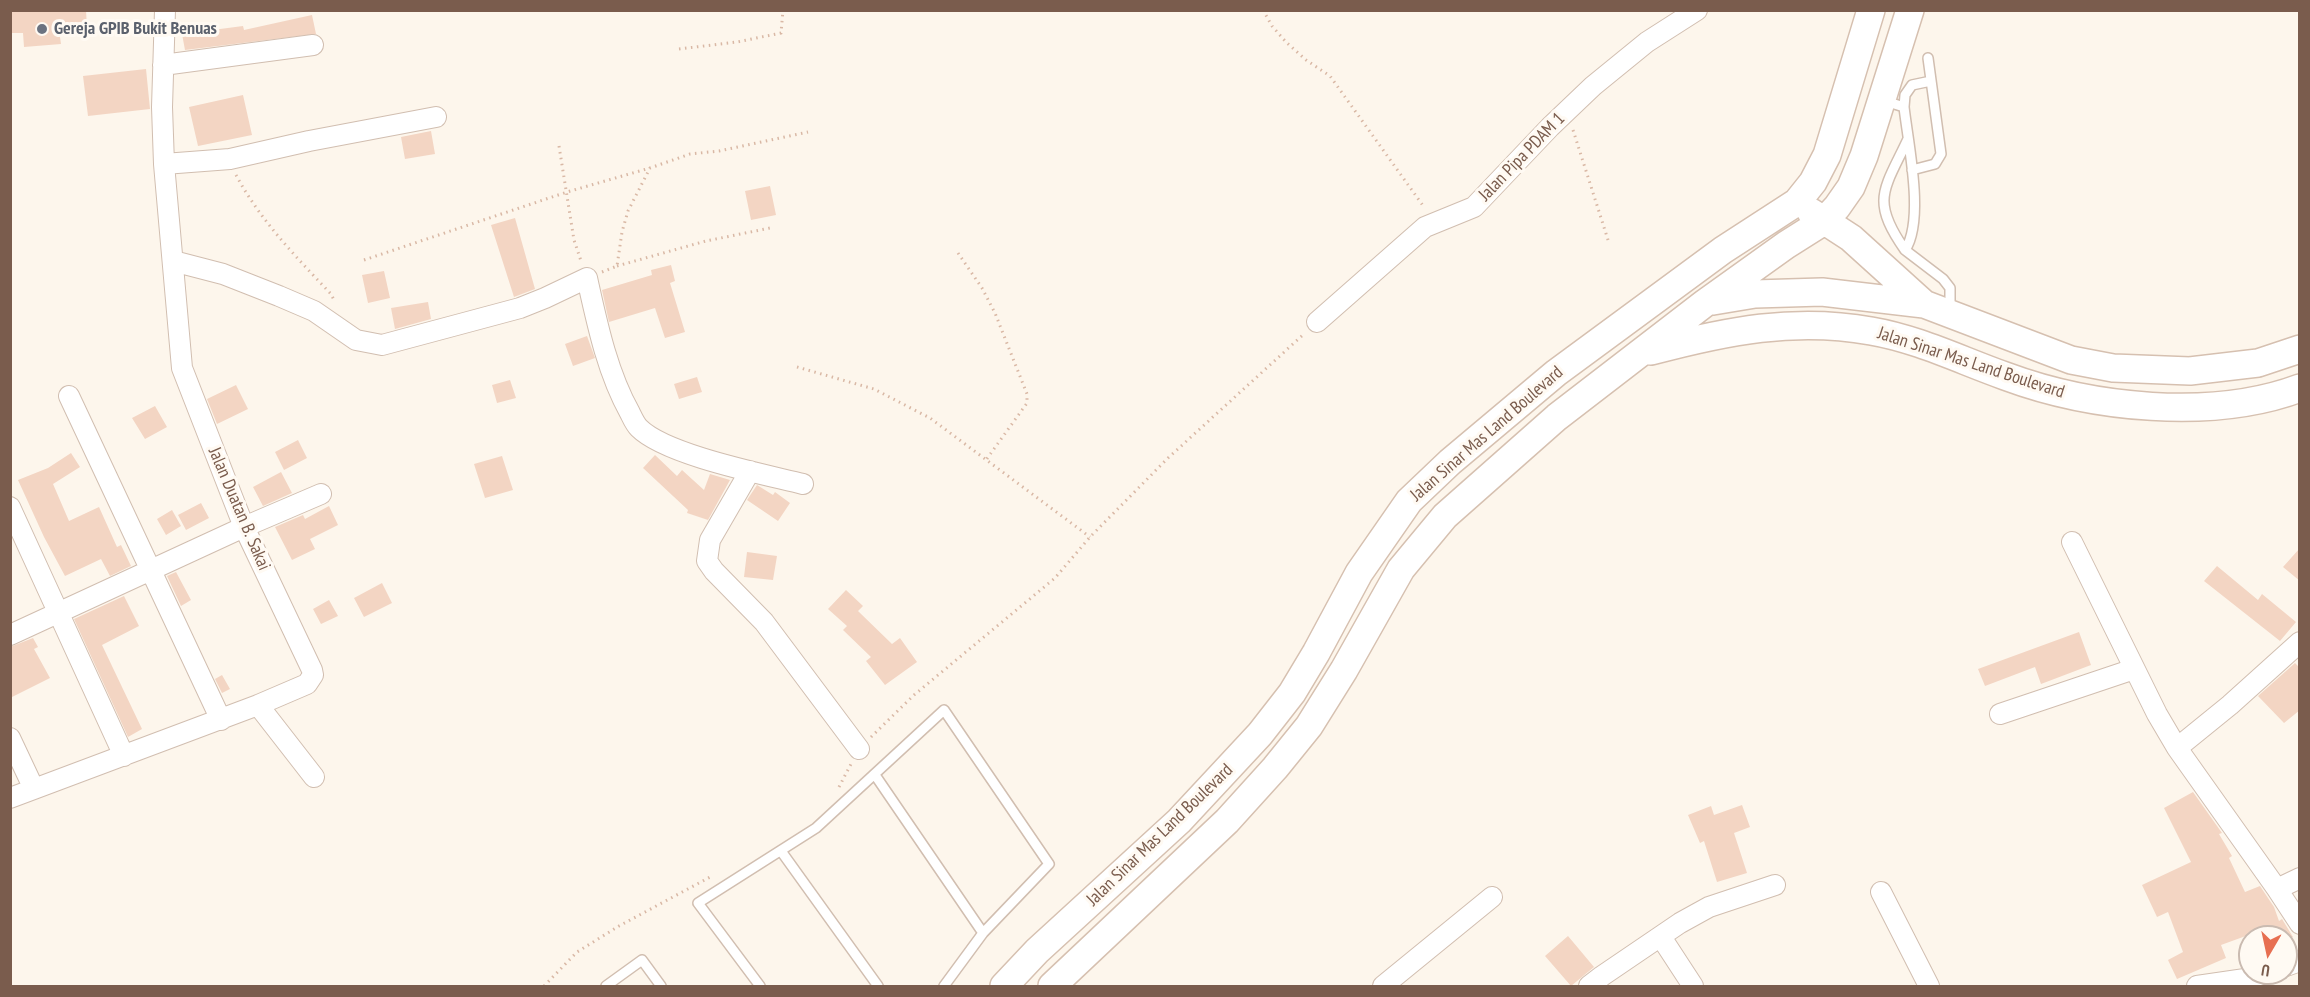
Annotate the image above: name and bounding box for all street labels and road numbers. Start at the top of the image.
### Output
street label: Jalan Pipa PDAM 1 [1474,108,1570,206]
street label: Jalan Sinar Mas Land Boulevard [1875,323,2067,403]
street label: Jalan Sinar Mas Land Boulevard [1406,362,1568,506]
street label: Jalan Duatan B. Sakai [203,444,275,574]
street label: Jalan Sinar Mas Land Boulevard [1082,760,1238,910]

